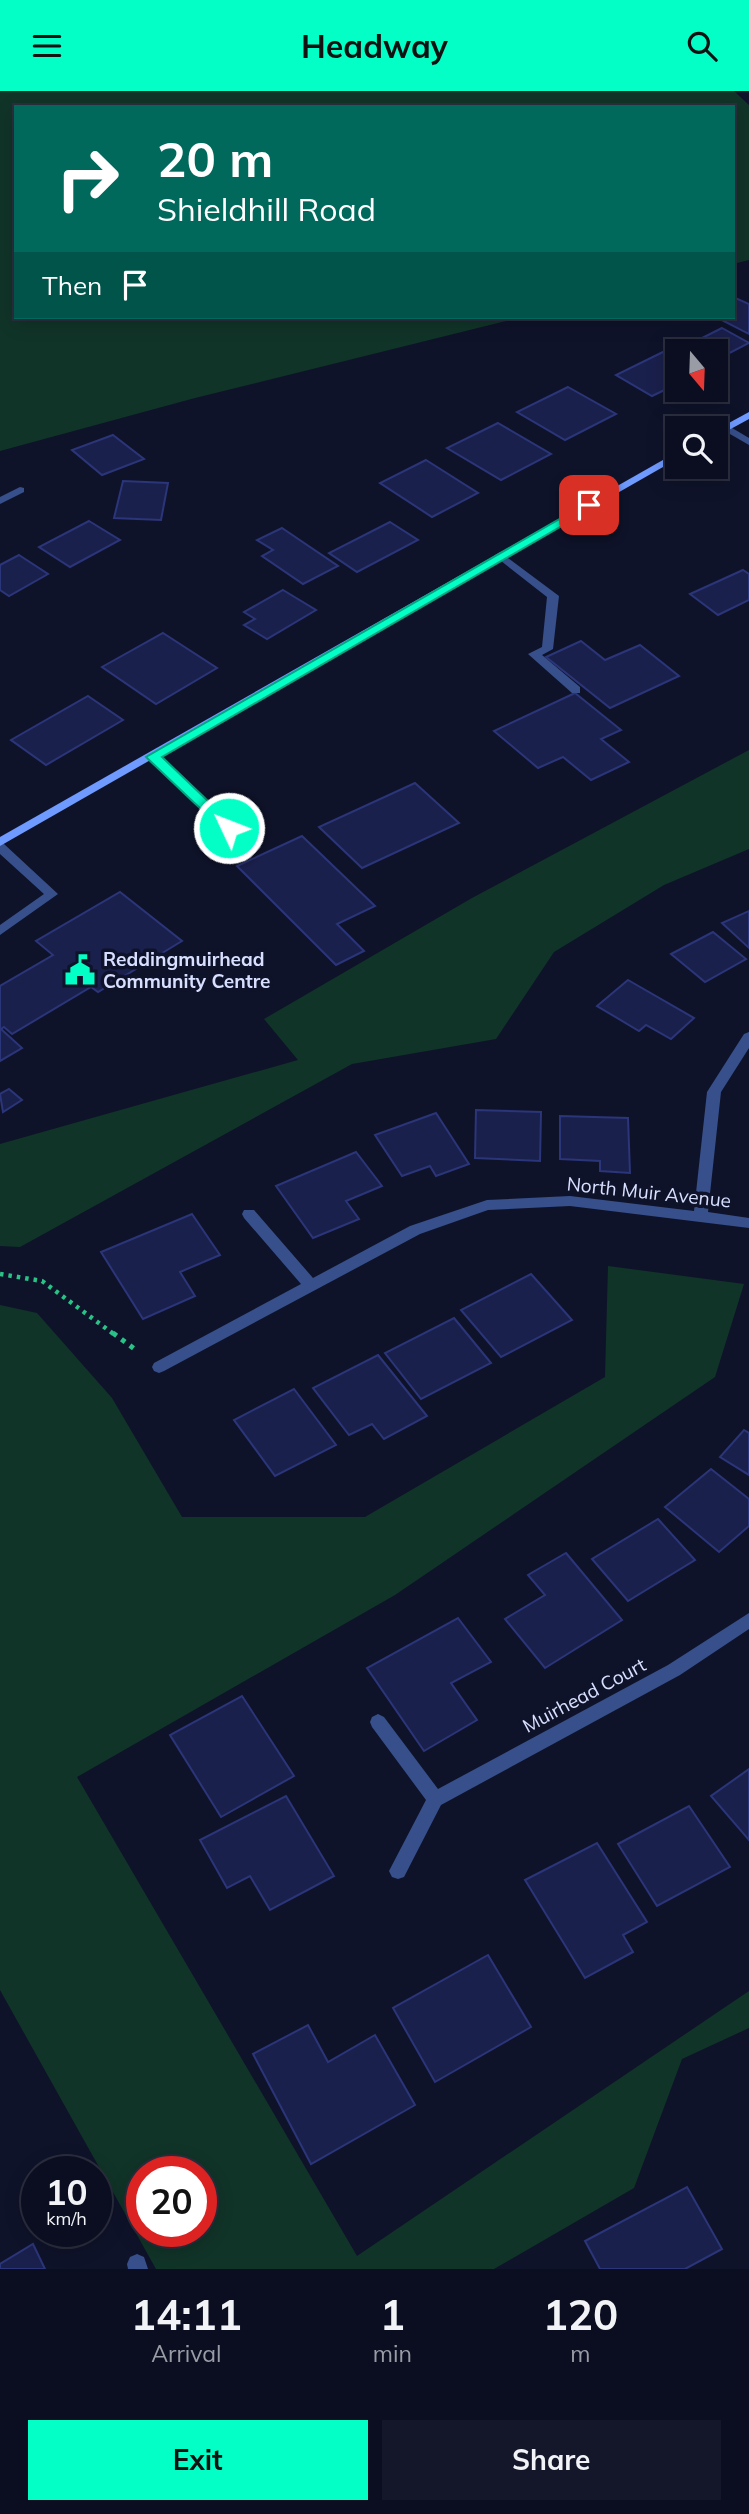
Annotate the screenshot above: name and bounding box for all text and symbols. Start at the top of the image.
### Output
text: Headway [301,26,448,66]
icon: menu [28,27,66,65]
icon: search [683,27,721,65]
text: 20 m [157,128,273,189]
icon: right [42,133,133,224]
text: Shieldhill Road [157,189,376,229]
icon: arrive [116,266,154,304]
text: Then [42,269,102,302]
north arrow [665,339,728,403]
map controls [665,339,728,479]
button: search [665,416,728,479]
pin [559,475,619,535]
icon: arrive [570,486,608,524]
position arrow [192,791,266,865]
place label: Reddingmuirhead Community Centre [103,947,271,993]
public building icon: Reddingmuirhead Community Centre [63,953,97,987]
street label: North Muir Avenue [566,1171,732,1213]
street label: Muirhead Court [518,1652,650,1738]
speed limit sign: 20 [126,2156,217,2247]
text: 10 [45,2170,88,2214]
text: km/h [46,2207,87,2230]
text: 14:11 [131,2288,242,2341]
text: 1 [380,2288,405,2341]
text: 120 [543,2288,618,2341]
text: Arrival [151,2339,222,2368]
text: min [373,2339,412,2368]
text: m [570,2339,591,2368]
button: Exit [28,2420,368,2500]
button: Share [382,2420,721,2500]

